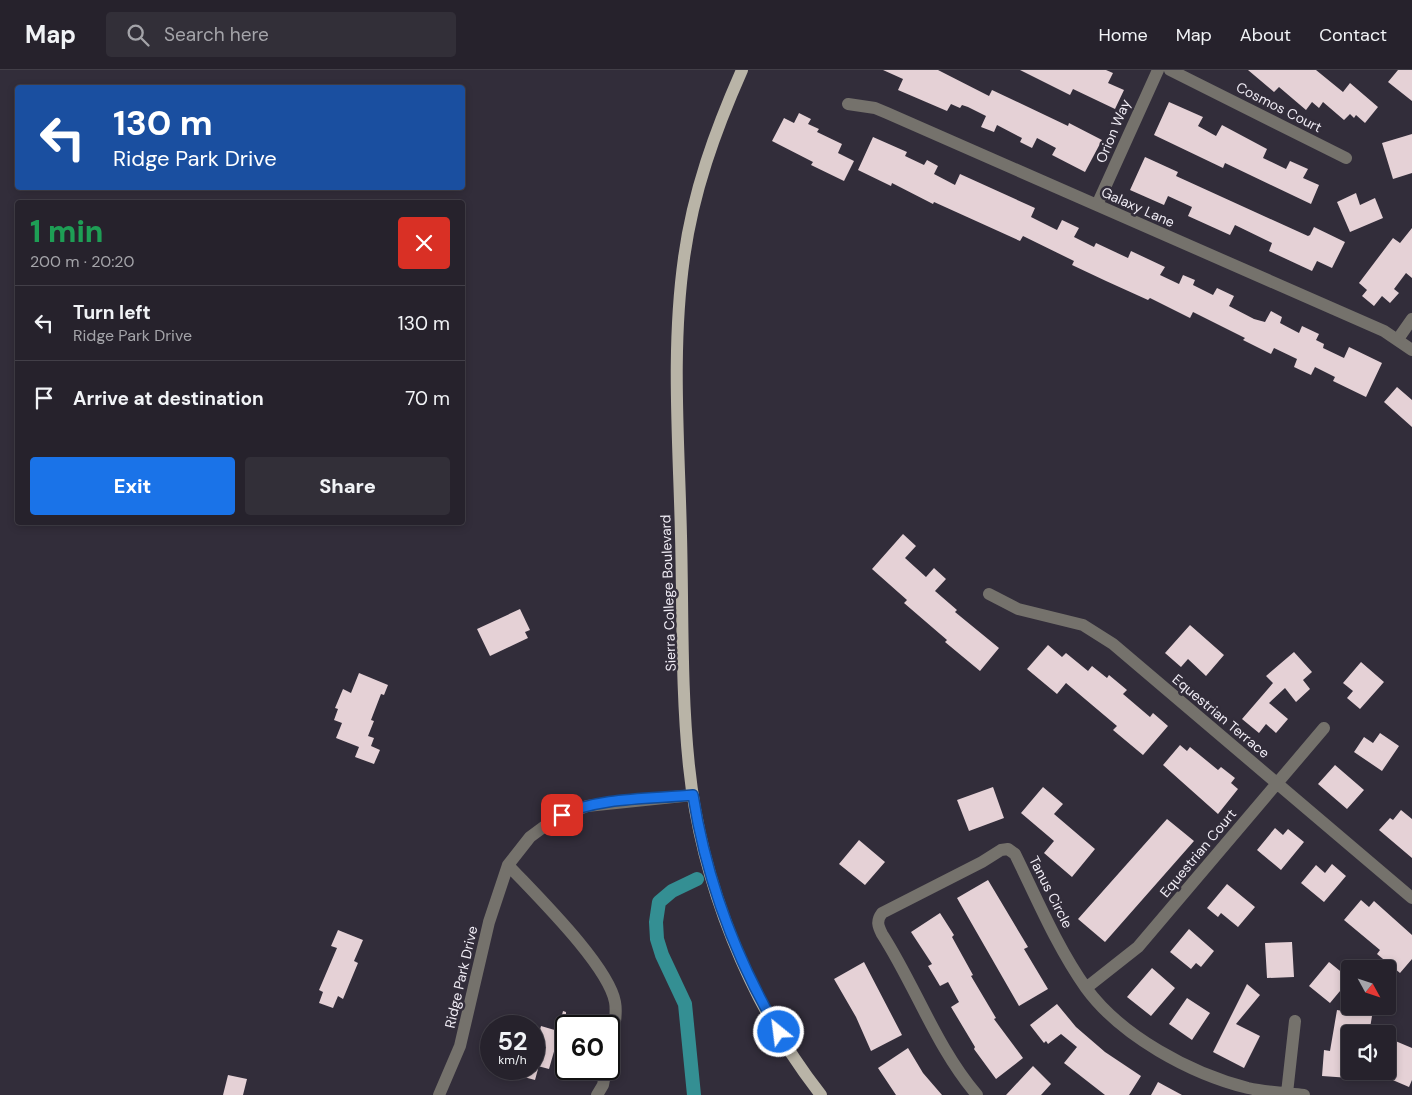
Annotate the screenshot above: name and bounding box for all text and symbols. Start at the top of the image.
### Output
search box [106,12,456,57]
text: Map [25,19,76,50]
icon: search [124,21,152,49]
text: Search here [164,22,269,47]
text: Home [1098,23,1148,47]
text: Map [1176,23,1212,47]
text: About [1240,23,1291,47]
text: Contact [1319,23,1387,47]
street label: Cosmos Court [1233,78,1325,136]
street label: Orion Way [1092,96,1135,166]
text: 130 m [113,100,213,146]
icon: left [30,105,95,170]
text: Ridge Park Drive [113,144,277,173]
street label: Galaxy Lane [1099,183,1178,231]
text: 1 min [30,212,103,251]
button: close [398,217,450,269]
text: 200 m · 20:20 [30,251,134,272]
text: Turn left [73,300,151,325]
icon: left [30,309,58,337]
text: 130 m [398,311,450,336]
text: Ridge Park Drive [73,325,192,346]
icon: arrive [30,384,58,412]
text: Arrive at destination [73,386,264,411]
text: 70 m [405,386,450,411]
button: Exit [30,457,235,515]
button: Share [245,457,450,515]
street label: Sierra College Boulevard [656,514,680,672]
street label: Equestrian Terrace [1169,670,1273,762]
pin [541,794,583,836]
icon: arrive [548,801,576,829]
street label: Equestrian Court [1156,805,1240,901]
street label: Tanus Circle [1025,853,1077,931]
street label: Ridge Park Drive [441,924,481,1030]
north arrow [1341,960,1396,1015]
map controls [1341,960,1396,1080]
position arrow [752,1005,804,1057]
speed limit sign: 60 [555,1015,620,1080]
text: 52 [498,1025,527,1058]
button: sound [1341,1025,1396,1080]
text: km/h [498,1052,527,1068]

